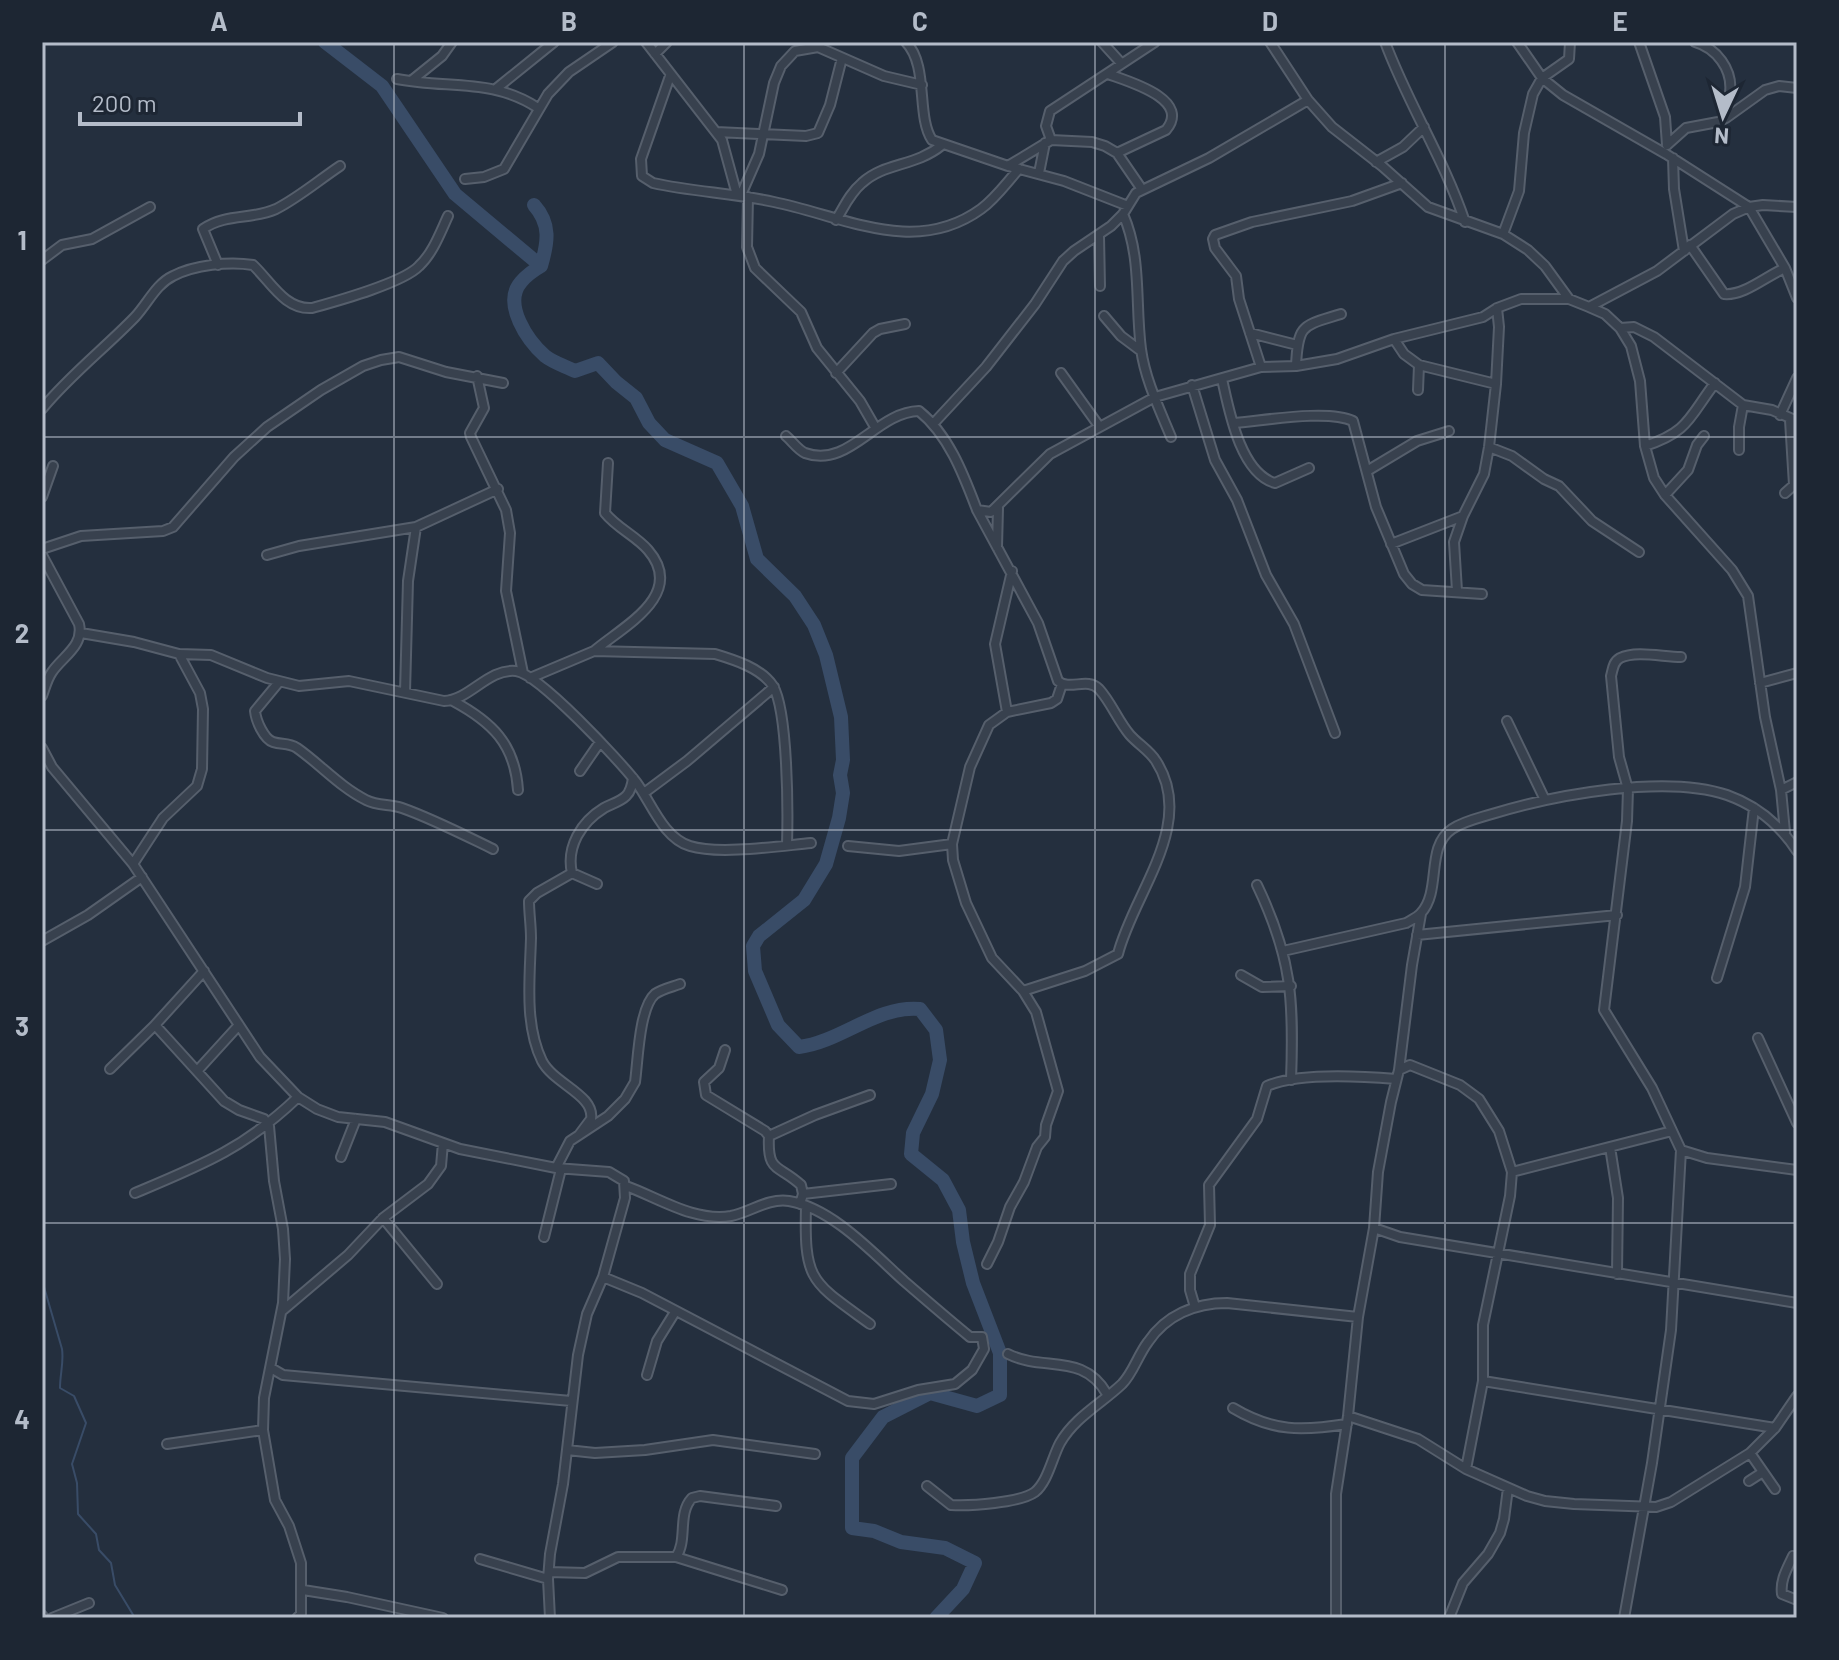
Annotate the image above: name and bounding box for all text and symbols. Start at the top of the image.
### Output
text: A [210,5,228,36]
text: B [561,5,577,36]
text: C [912,5,928,36]
text: D [1262,5,1278,36]
text: E [1612,5,1628,36]
scale bar [80,76,300,126]
north arrow [1683,76,1763,156]
text: 200 m [92,88,157,117]
text: N [1713,123,1730,150]
text: 1 [17,224,27,255]
text: 2 [15,617,29,648]
text: 3 [15,1010,29,1041]
text: 4 [14,1403,30,1434]

